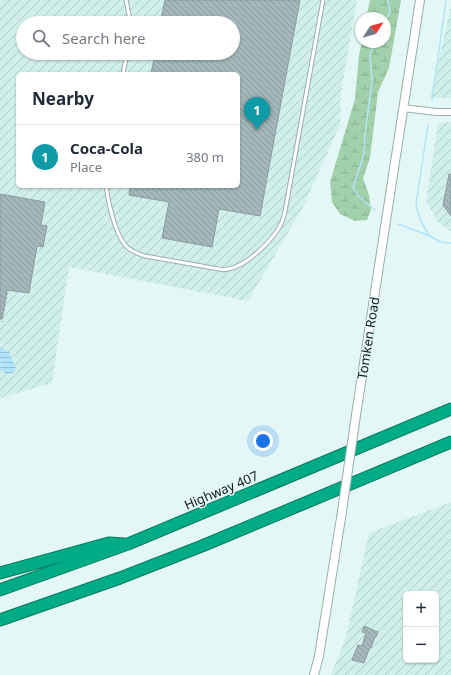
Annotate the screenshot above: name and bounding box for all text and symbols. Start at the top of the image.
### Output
north arrow [355,12,391,48]
search box [16,16,240,60]
icon: search [30,27,52,49]
text: Search here [62,28,145,48]
text: Nearby [32,87,94,110]
pin: 1 [244,97,270,130]
text: Coca-Cola [70,138,143,158]
text: 1 [41,148,49,166]
text: 380 m [186,148,224,166]
text: Place [70,158,102,176]
street label: Tomken Road [353,295,383,381]
your location [253,431,273,451]
street label: Highway 407 [181,466,261,514]
map controls [403,591,439,663]
button: + [403,591,439,627]
button: − [403,627,439,663]

